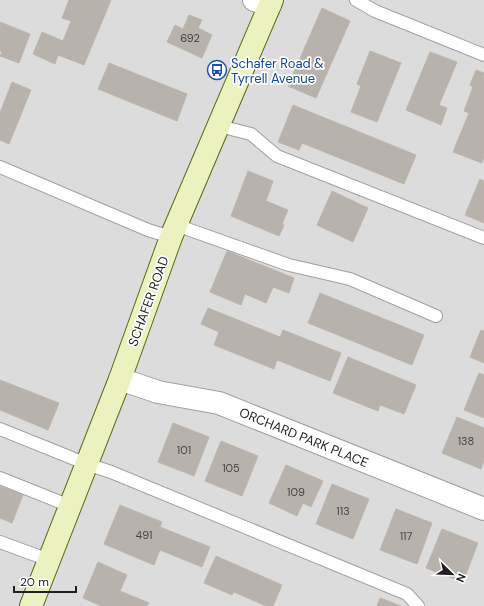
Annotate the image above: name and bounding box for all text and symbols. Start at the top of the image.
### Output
house number: 692 [180,31,200,45]
place label: Schafer Road & Tyrrell Avenue [231,55,324,87]
bus stop icon: Schafer Road & Tyrrell Avenue [206,59,228,81]
street label: SCHAFER ROAD [124,254,173,349]
street label: ORCHARD PARK PLACE [237,404,371,471]
house number: 138 [458,434,474,448]
house number: 101 [177,443,191,457]
house number: 105 [222,461,240,475]
house number: 109 [287,485,305,499]
house number: 113 [336,504,350,518]
house number: 491 [136,528,152,542]
house number: 117 [400,529,412,543]
north arrow [432,554,472,594]
scale bar [14,568,76,594]
text: N [453,571,469,584]
text: 20 m [20,574,49,590]

